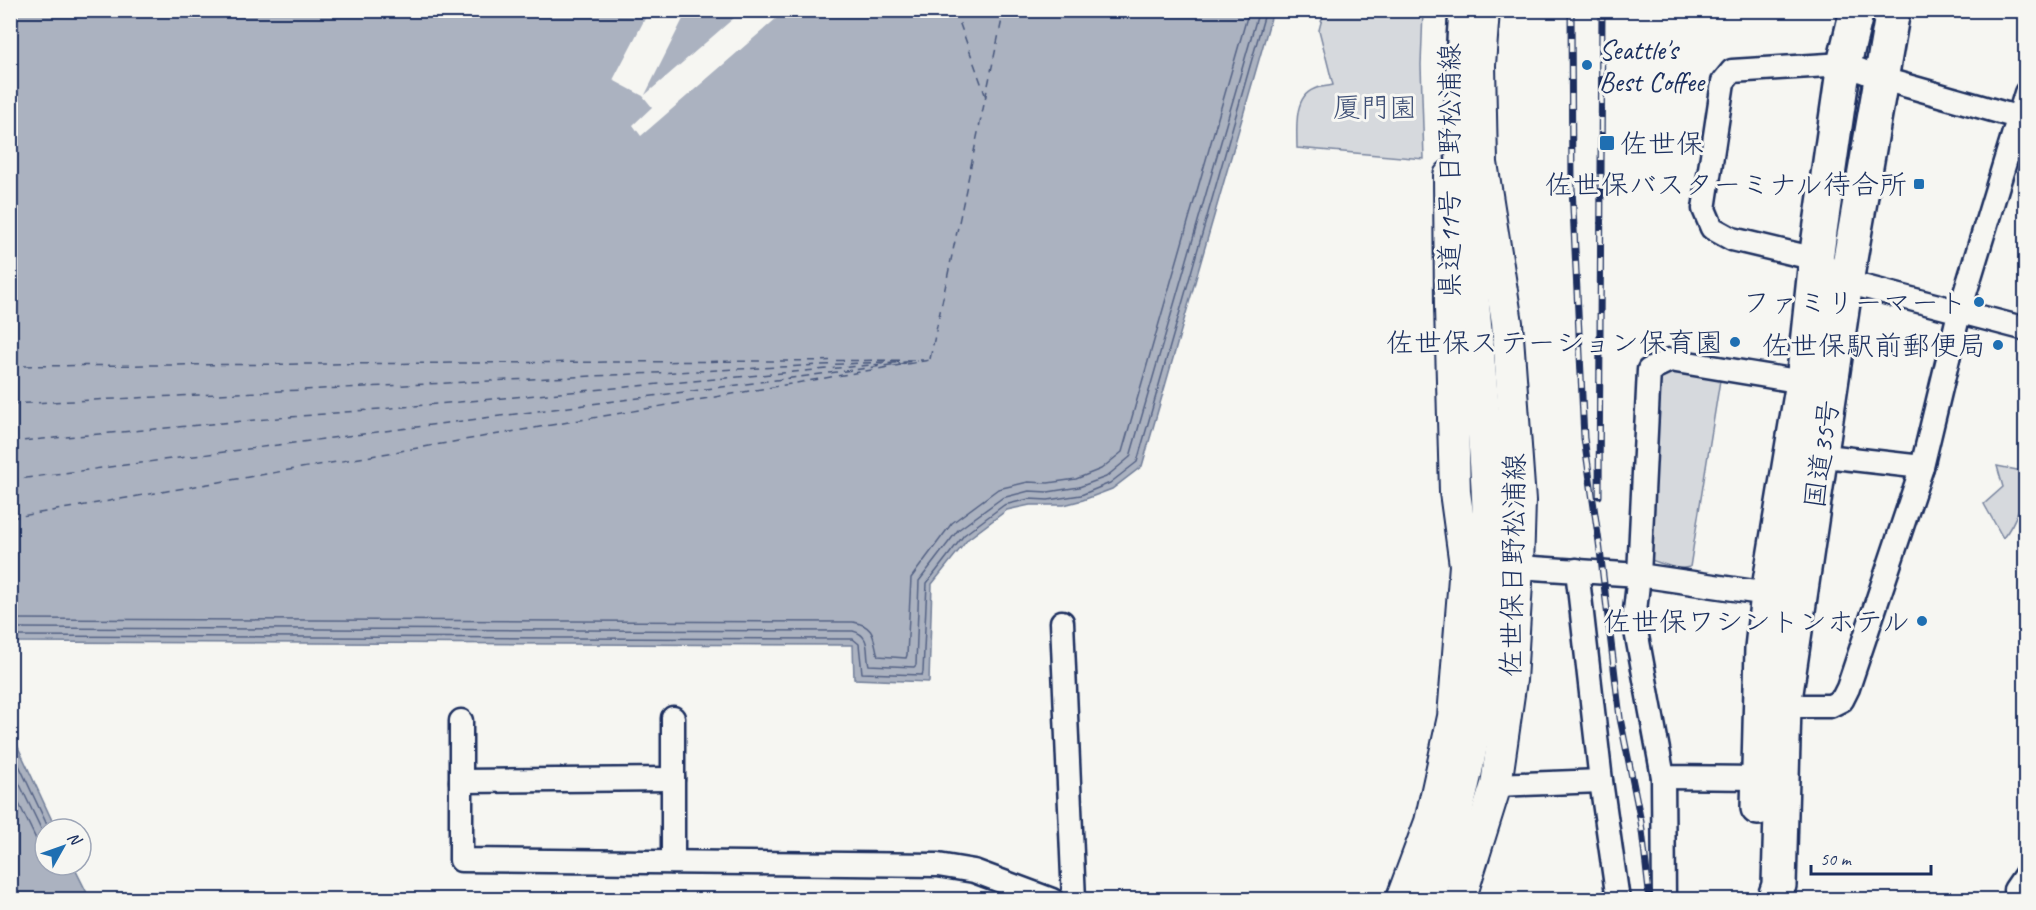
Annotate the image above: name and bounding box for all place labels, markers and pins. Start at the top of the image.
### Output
place label: Seattle's Best Coffee [1599,32,1706,99]
marker: Seattle's Best Coffee [1580,58,1594,72]
place label: 佐世保 [1620,126,1704,161]
marker: 佐世保 [1598,134,1616,152]
place label: 佐世保バスターミナル待合所 [1545,167,1907,202]
marker: 佐世保バスターミナル待合所 [1912,177,1926,191]
place label: ファミリーマート [1742,285,1967,320]
marker: ファミリーマート [1972,295,1986,309]
place label: 佐世保ステーション保育園 [1386,325,1723,360]
place label: 佐世保駅前郵便局 [1762,328,1986,363]
marker: 佐世保ステーション保育園 [1728,335,1742,349]
marker: 佐世保駅前郵便局 [1991,338,2005,352]
place label: 佐世保ワシントンホテル [1603,604,1910,639]
marker: 佐世保ワシントンホテル [1915,614,1929,628]

